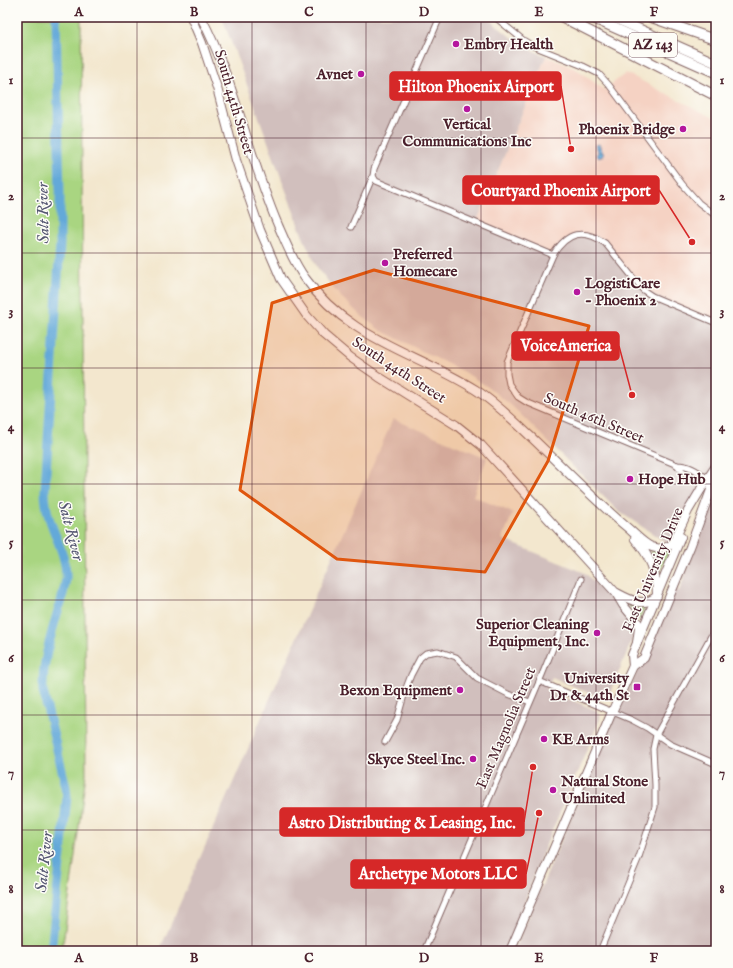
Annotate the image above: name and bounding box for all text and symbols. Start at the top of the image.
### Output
text: A [74,4,85,21]
text: B [190,4,199,21]
text: C [304,4,314,21]
text: D [419,4,430,21]
text: E [534,4,544,21]
text: F [650,4,659,21]
road number: AZ 143 [629,33,677,57]
place label: Embry Health [464,35,554,54]
marker: Embry Health [451,39,461,49]
street label: South 44th Street [210,47,258,157]
place label: Avnet [315,65,354,84]
marker: Avnet [356,69,366,79]
text: 1 [9,72,14,89]
callout: Hilton Phoenix Airport [390,72,561,100]
text: 1 [720,72,725,89]
text: Hilton Phoenix Airport [398,78,554,98]
marker: Vertical Communications Inc [462,104,472,114]
place label: Vertical Communications Inc [402,115,532,151]
place label: Phoenix Bridge [578,120,675,139]
marker: Phoenix Bridge [678,124,688,134]
callout: Courtyard Phoenix Airport [463,176,659,204]
water label: Salt River [33,181,55,244]
text: Courtyard Phoenix Airport [471,182,651,202]
text: 2 [8,188,14,205]
text: 2 [719,188,725,205]
place label: Preferred Homecare [393,245,458,281]
marker: Preferred Homecare [380,258,390,268]
place label: LogistiCare - Phoenix 2 [585,274,660,310]
marker: LogistiCare - Phoenix 2 [572,287,582,297]
text: 3 [9,303,14,320]
text: 3 [720,303,725,320]
callout: VoiceAmerica [512,332,619,360]
street label: South 44th Street [348,333,450,407]
text: VoiceAmerica [520,337,613,357]
street label: South 46th Street [541,388,647,448]
text: 4 [8,419,15,436]
text: 4 [719,419,726,436]
place label: Hope Hub [638,470,706,489]
marker: Hope Hub [625,474,635,484]
water label: Salt River [52,499,88,565]
street label: East University Drive [618,505,688,635]
text: 5 [9,534,14,551]
text: 5 [720,534,725,551]
place label: Superior Cleaning Equipment, Inc. [476,615,590,651]
marker: Superior Cleaning Equipment, Inc. [592,628,602,638]
text: 6 [8,650,14,667]
text: 6 [719,650,725,667]
street label: East Magnolia Street [472,664,540,792]
place label: University Dr & 44th St [550,669,630,705]
place label: Bexon Equipment [340,681,453,700]
marker: University Dr & 44th St [632,682,642,692]
marker: Bexon Equipment [455,685,465,695]
place label: KE Arms [552,730,610,749]
marker: KE Arms [539,734,549,744]
place label: Skyce Steel Inc. [367,750,465,769]
marker: Skyce Steel Inc. [468,754,478,764]
text: 7 [8,765,14,782]
text: 7 [719,765,725,782]
place label: Natural Stone Unlimited [560,772,648,808]
marker: Natural Stone Unlimited [548,785,558,795]
callout: Astro Distributing & Leasing, Inc. [280,808,524,836]
text: Astro Distributing & Leasing, Inc. [287,814,516,834]
water label: Salt River [32,829,58,893]
callout: Archetype Motors LLC [351,860,526,888]
text: Archetype Motors LLC [358,865,518,885]
text: 8 [8,881,14,898]
text: 8 [719,881,725,898]
text: A [74,950,85,967]
text: B [190,950,199,967]
text: C [304,950,314,967]
text: D [419,950,430,967]
text: E [534,950,544,967]
text: F [650,950,659,967]

